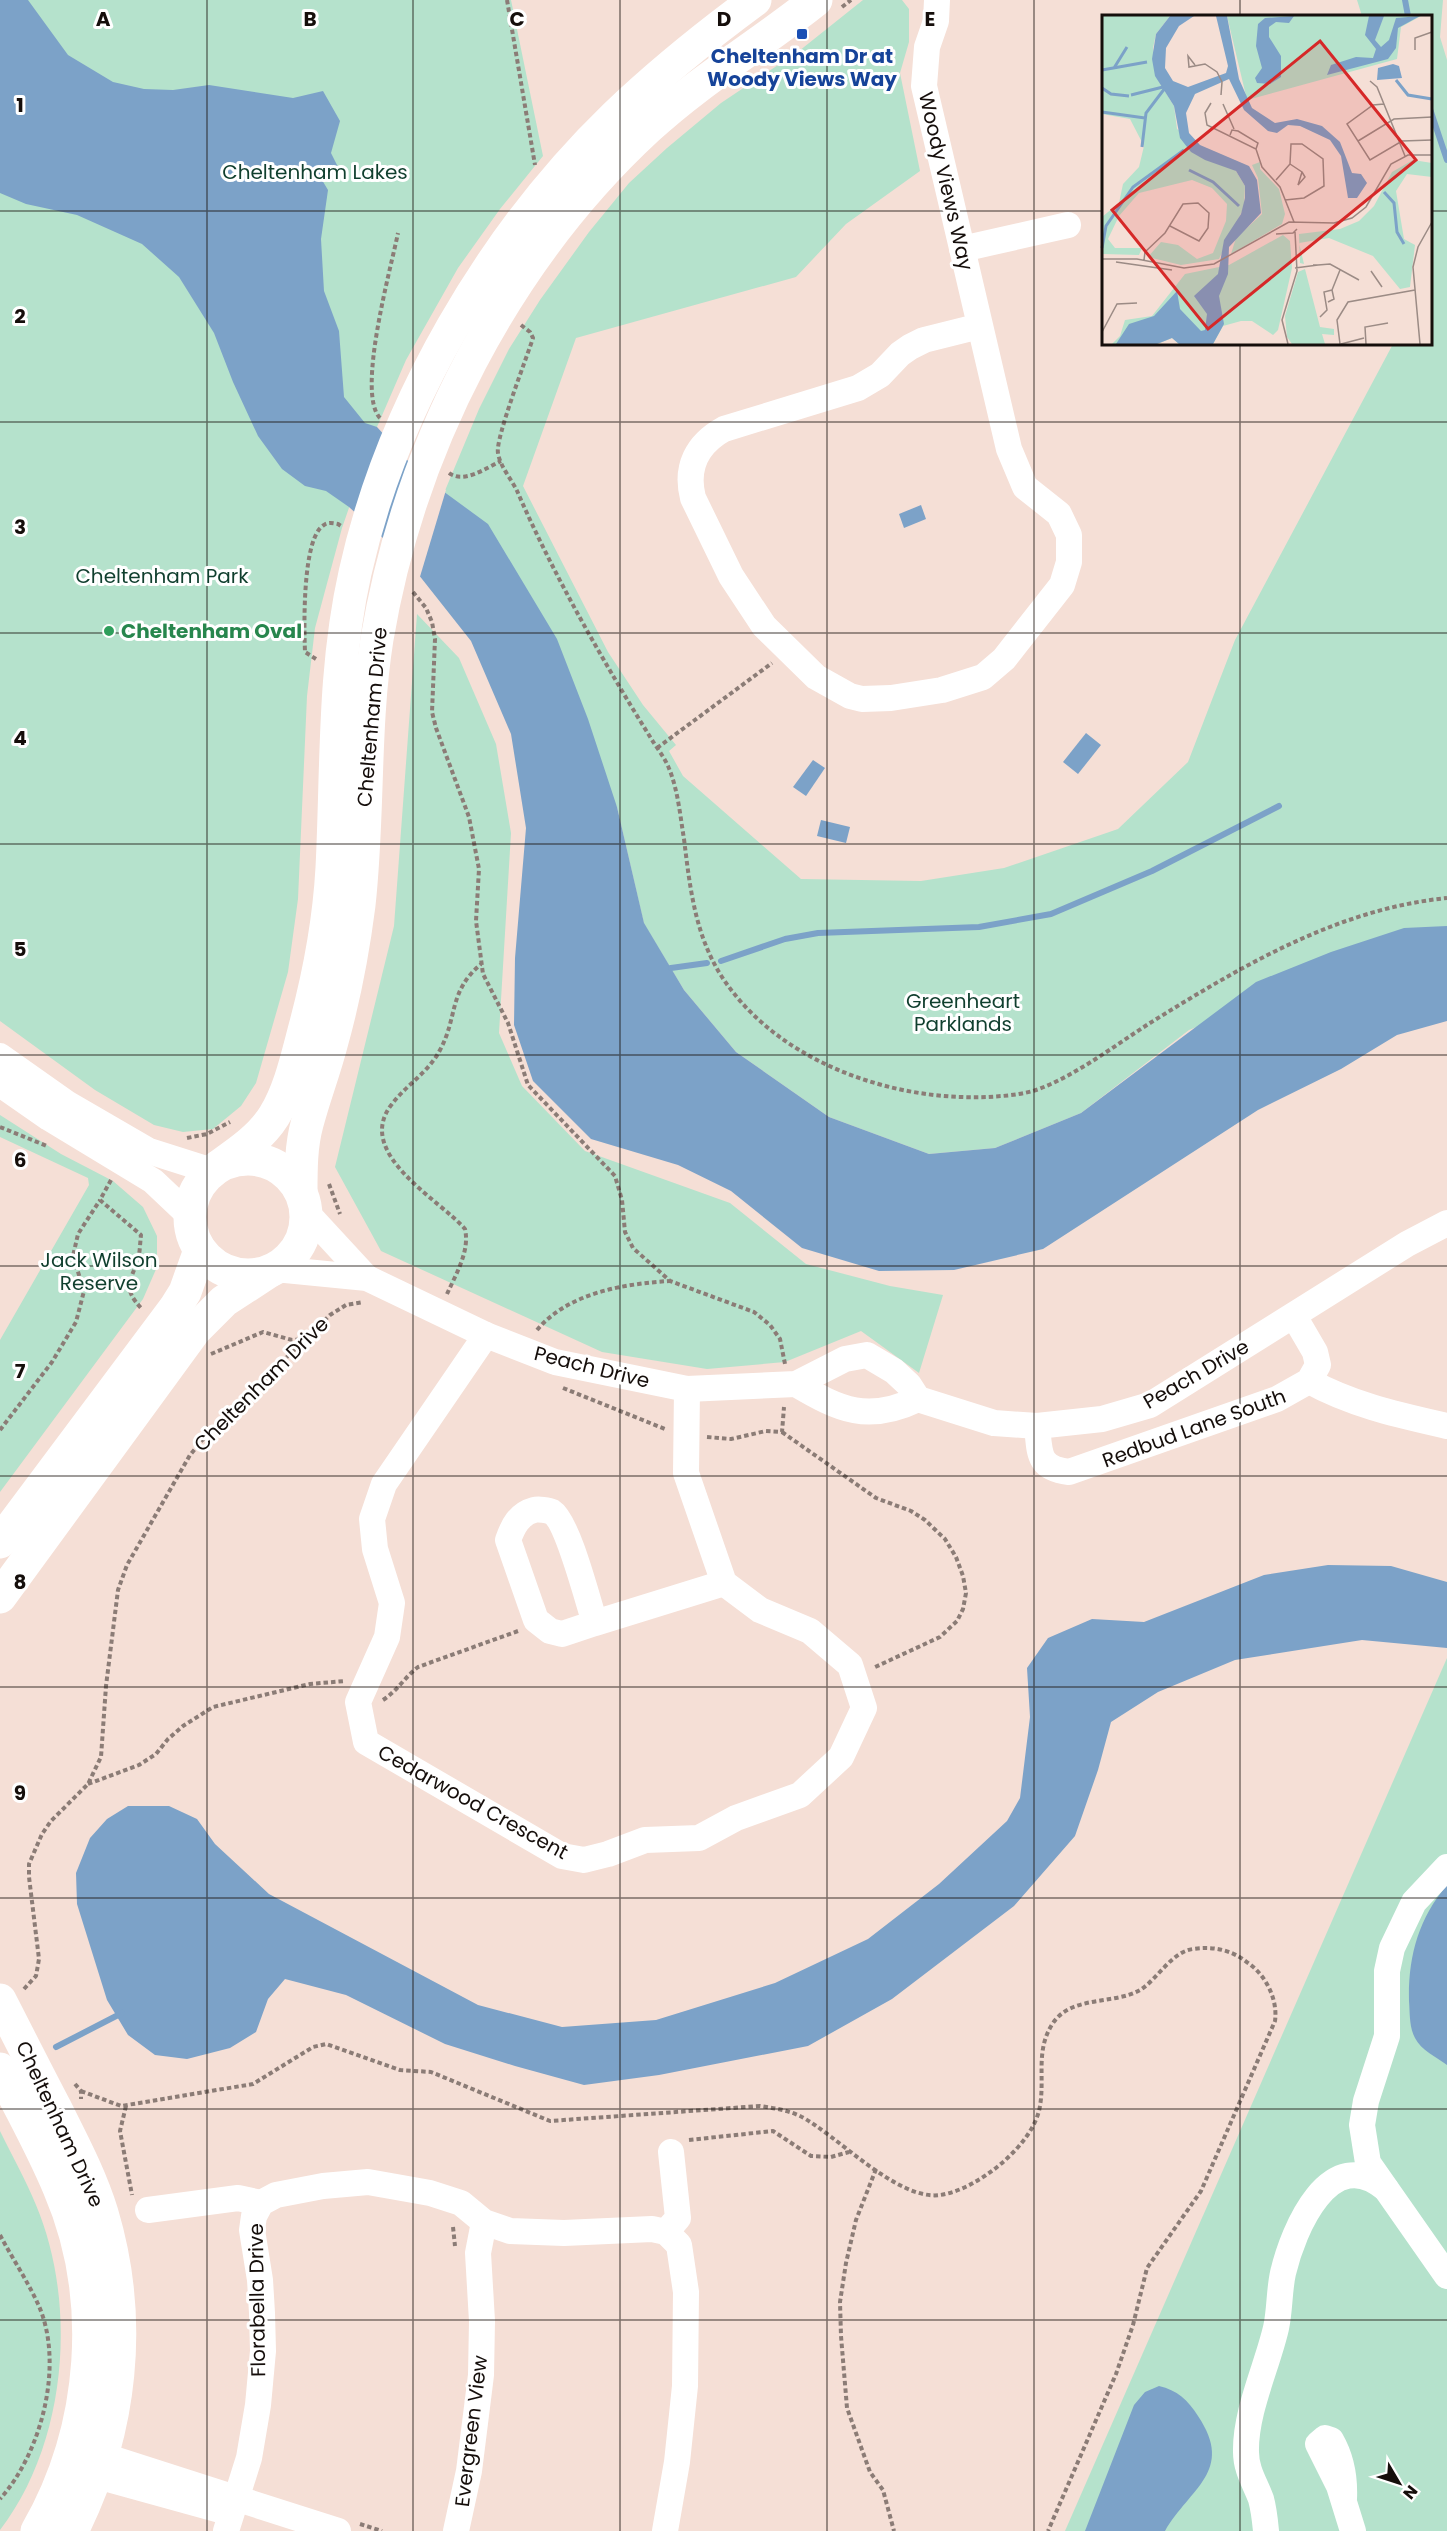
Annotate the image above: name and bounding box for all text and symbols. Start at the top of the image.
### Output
text: A [96,5,111,33]
text: B [303,5,317,33]
text: C [509,5,525,33]
text: D [717,5,731,33]
text: E [925,5,935,33]
inset map [1102,15,1432,345]
marker: Cheltenham Dr at Woody Views Way [795,27,809,41]
place label: Cheltenham Dr at Woody Views Way [707,42,897,93]
street label: Woody Views Way [912,89,980,273]
text: 1 [16,91,24,119]
park label: Cheltenham Lakes [222,158,408,186]
text: 2 [14,302,26,330]
text: 3 [14,513,26,541]
park label: Cheltenham Park [75,562,249,590]
place label: Cheltenham Oval [121,617,302,645]
marker: Cheltenham Oval [102,624,116,638]
street label: Cheltenham Drive [350,626,394,808]
text: 4 [13,724,27,752]
text: 5 [14,935,27,963]
park label: Greenheart Parklands [906,987,1020,1038]
text: 6 [14,1146,26,1174]
park label: Jack Wilson Reserve [40,1246,158,1297]
street label: Cheltenham Drive [187,1310,335,1458]
street label: Peach Drive [1138,1332,1254,1416]
street label: Peach Drive [531,1339,653,1395]
text: 7 [15,1357,26,1385]
street label: Redbud Lane South [1098,1382,1290,1474]
text: 8 [14,1568,26,1596]
street label: Cedarwood Crescent [373,1738,573,1866]
text: 9 [14,1779,26,1807]
street label: Cheltenham Drive [9,2036,111,2212]
street label: Florabella Drive [242,2223,272,2377]
street label: Evergreen View [448,2353,494,2508]
north arrow [1369,2453,1429,2513]
text: N [1398,2480,1423,2504]

